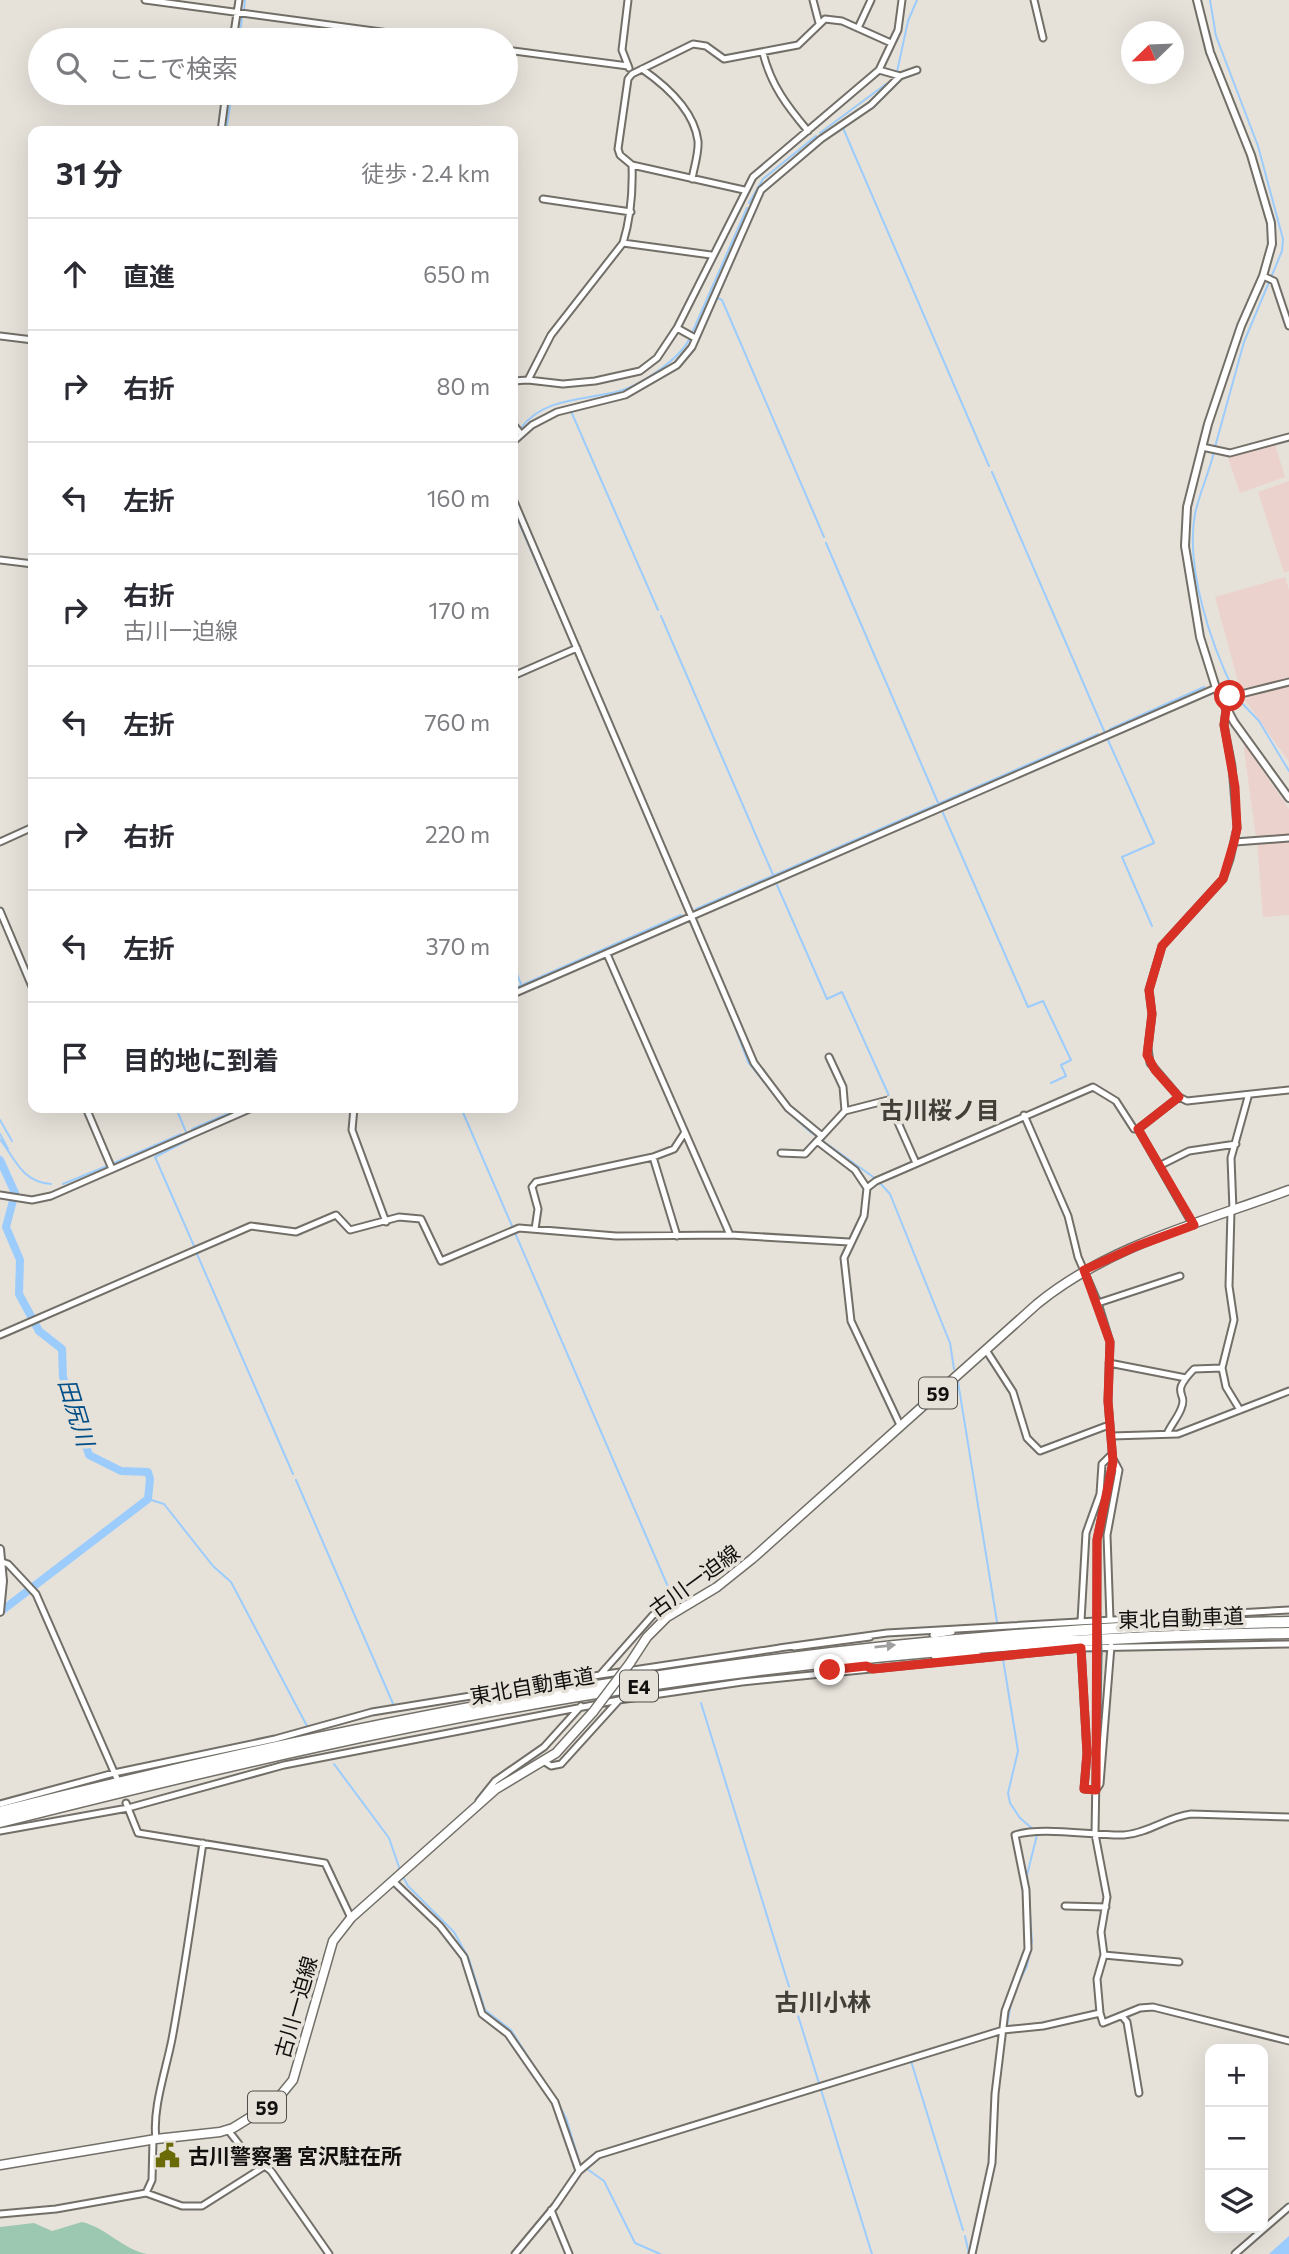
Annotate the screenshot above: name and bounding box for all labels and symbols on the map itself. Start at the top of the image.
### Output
north arrow [1121,21,1184,84]
route start [1214,680,1245,711]
district label: 古川桜ノ目 [880,1095,1000,1124]
water label: 田尻川 [54,1375,101,1452]
road number: 59 [919,1378,957,1408]
street label: 古川一迫線 [644,1539,744,1621]
street label: 東北自動車道 [1118,1602,1244,1632]
one-way arrow [874,1640,896,1651]
route end [814,1654,845,1685]
street label: 東北自動車道 [468,1662,596,1708]
road number: E4 [620,1670,658,1702]
street label: 古川一迫線 [269,1953,321,2061]
district label: 古川小林 [775,1987,871,2016]
road number: 59 [248,2092,286,2122]
public building icon: 古川警察署 宮沢駐在所 [154,2141,182,2169]
place label: 古川警察署 宮沢駐在所 [188,2143,402,2168]

